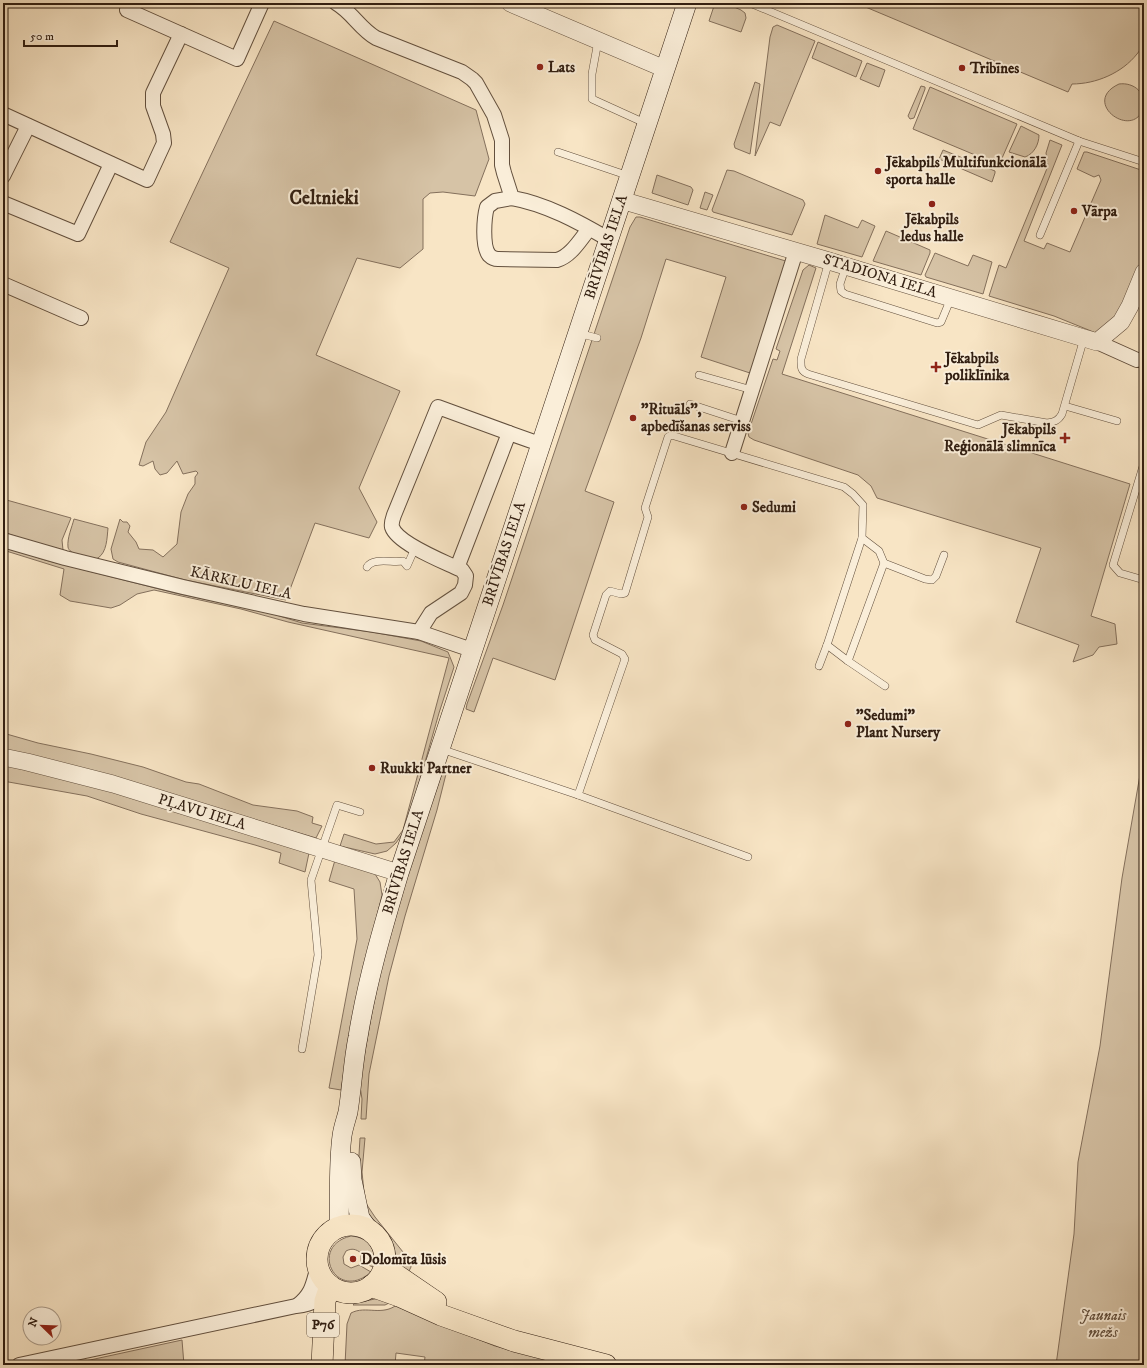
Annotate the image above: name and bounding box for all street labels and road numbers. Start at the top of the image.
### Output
street label: BRĪVĪBAS IELA [580,192,632,302]
street label: STADIONA IELA [821,250,940,302]
street label: BRĪVĪBAS IELA [478,499,530,609]
street label: KĀRKLU IELA [188,562,294,604]
street label: PĻAVU IELA [156,790,249,834]
street label: BRĪVĪBAS IELA [378,807,428,917]
road number: P76 [307,1313,339,1337]

